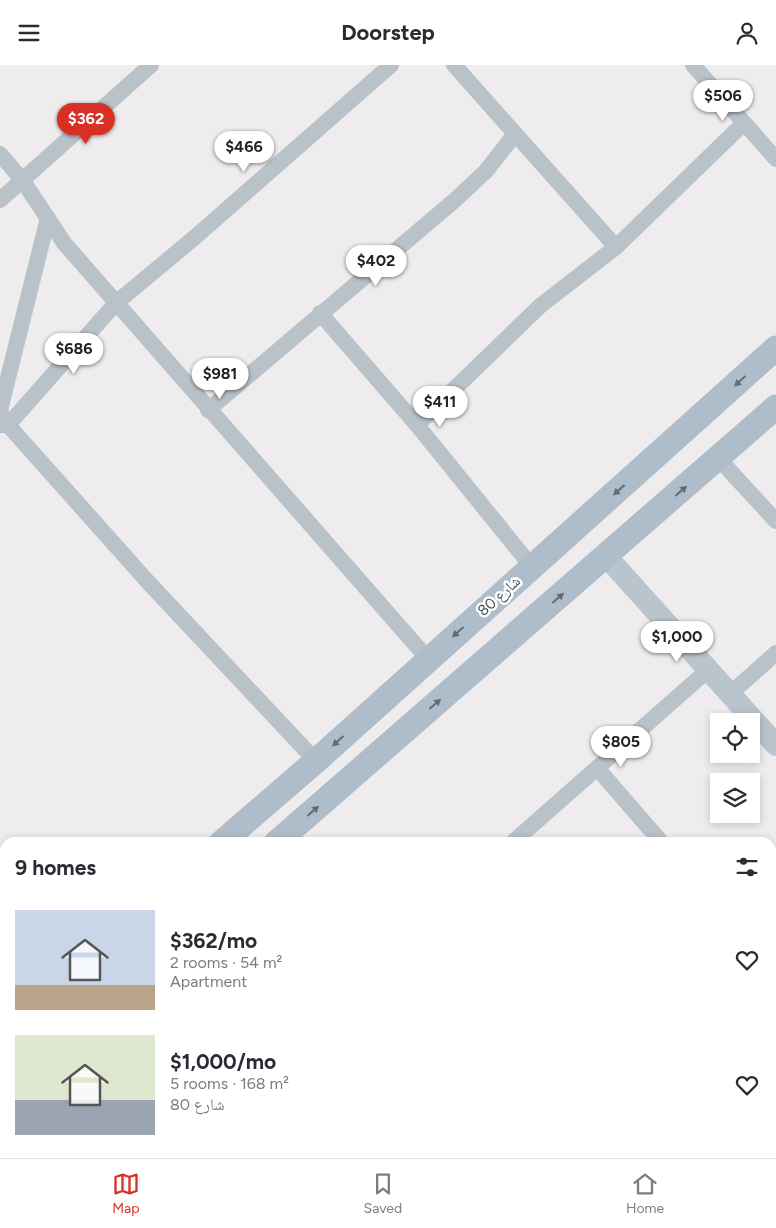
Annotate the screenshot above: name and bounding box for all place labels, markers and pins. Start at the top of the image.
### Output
pin: $506 [693,80,753,122]
pin: $362 [56,103,116,145]
pin: $466 [214,131,274,173]
pin: $402 [346,245,406,287]
pin: $686 [44,333,104,375]
pin: $981 [190,357,250,400]
pin: $411 [410,385,470,428]
pin: $1,000 [636,621,718,663]
pin: $805 [591,725,651,768]

